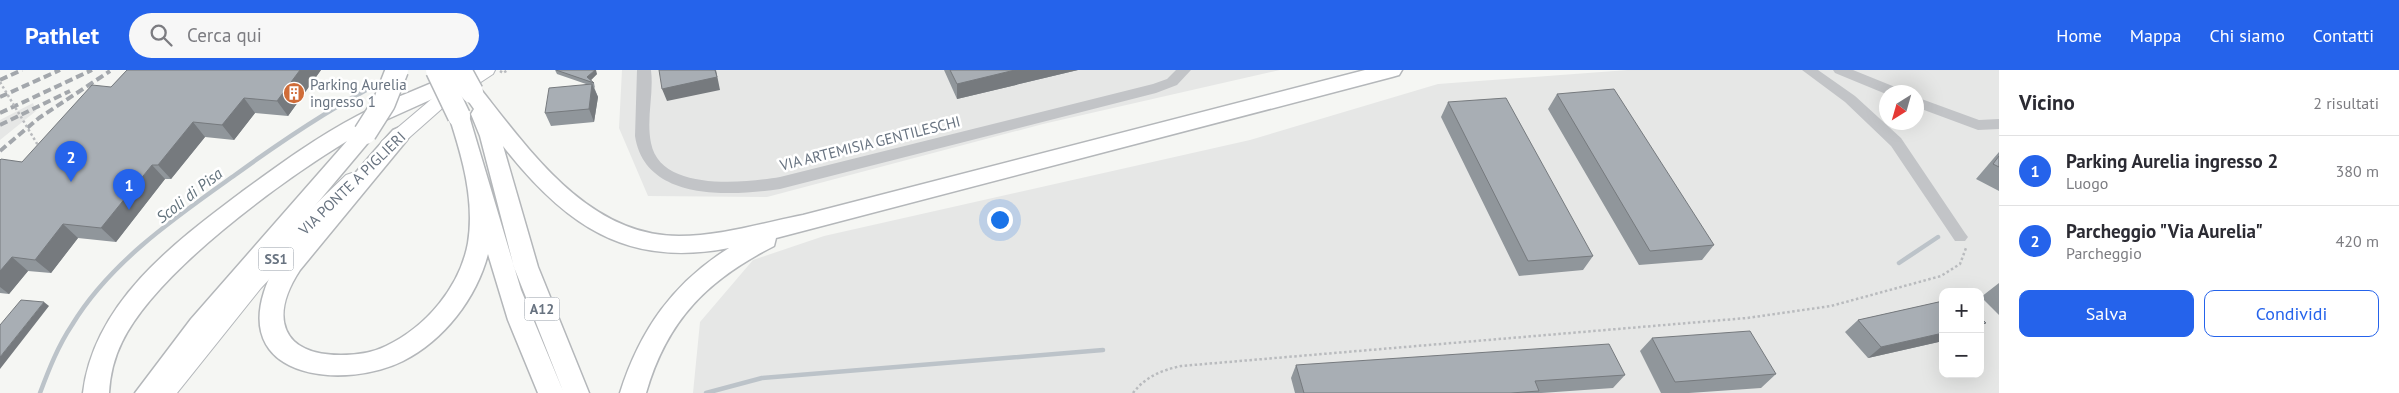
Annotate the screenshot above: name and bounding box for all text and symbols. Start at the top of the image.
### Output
search box [129,13,479,58]
text: Pathlet [25,20,99,51]
icon: search [147,21,175,49]
text: Cerca qui [187,23,262,47]
text: Home [2056,24,2102,47]
text: Mappa [2130,24,2181,47]
text: Chi siamo [2209,24,2285,47]
text: Contatti [2313,24,2374,47]
place label: Parking Aurelia ingresso 1 [310,75,407,111]
building icon: Parking Aurelia ingresso 1 [282,81,306,105]
north arrow [1879,85,1924,130]
text: Vicino [2019,89,2075,116]
text: 2 risultati [2313,93,2379,113]
street label: VIA ARTEMISIA GENTILESCHI [777,111,962,175]
street label: VIA PONTE A PIGLIERI [294,127,409,239]
pin: 2 [55,141,87,182]
text: Parking Aurelia ingresso 2 [2066,149,2278,173]
text: 1 [2030,161,2040,181]
text: 380 m [2336,161,2379,181]
water label: Scoli di Pisa [152,163,226,227]
pin: 1 [113,169,145,210]
text: Luogo [2066,173,2108,193]
your location [987,207,1013,233]
text: Parcheggio "Via Aurelia" [2066,219,2263,243]
text: 2 [2030,231,2040,251]
text: 420 m [2336,231,2379,251]
text: Parcheggio [2066,243,2142,263]
road number: SS1 [258,248,294,270]
map controls [1939,288,1984,378]
button: + [1939,288,1984,333]
button: Salva [2019,290,2194,337]
button: Condividi [2204,290,2379,337]
road number: A12 [524,298,560,320]
button: − [1939,333,1984,378]

